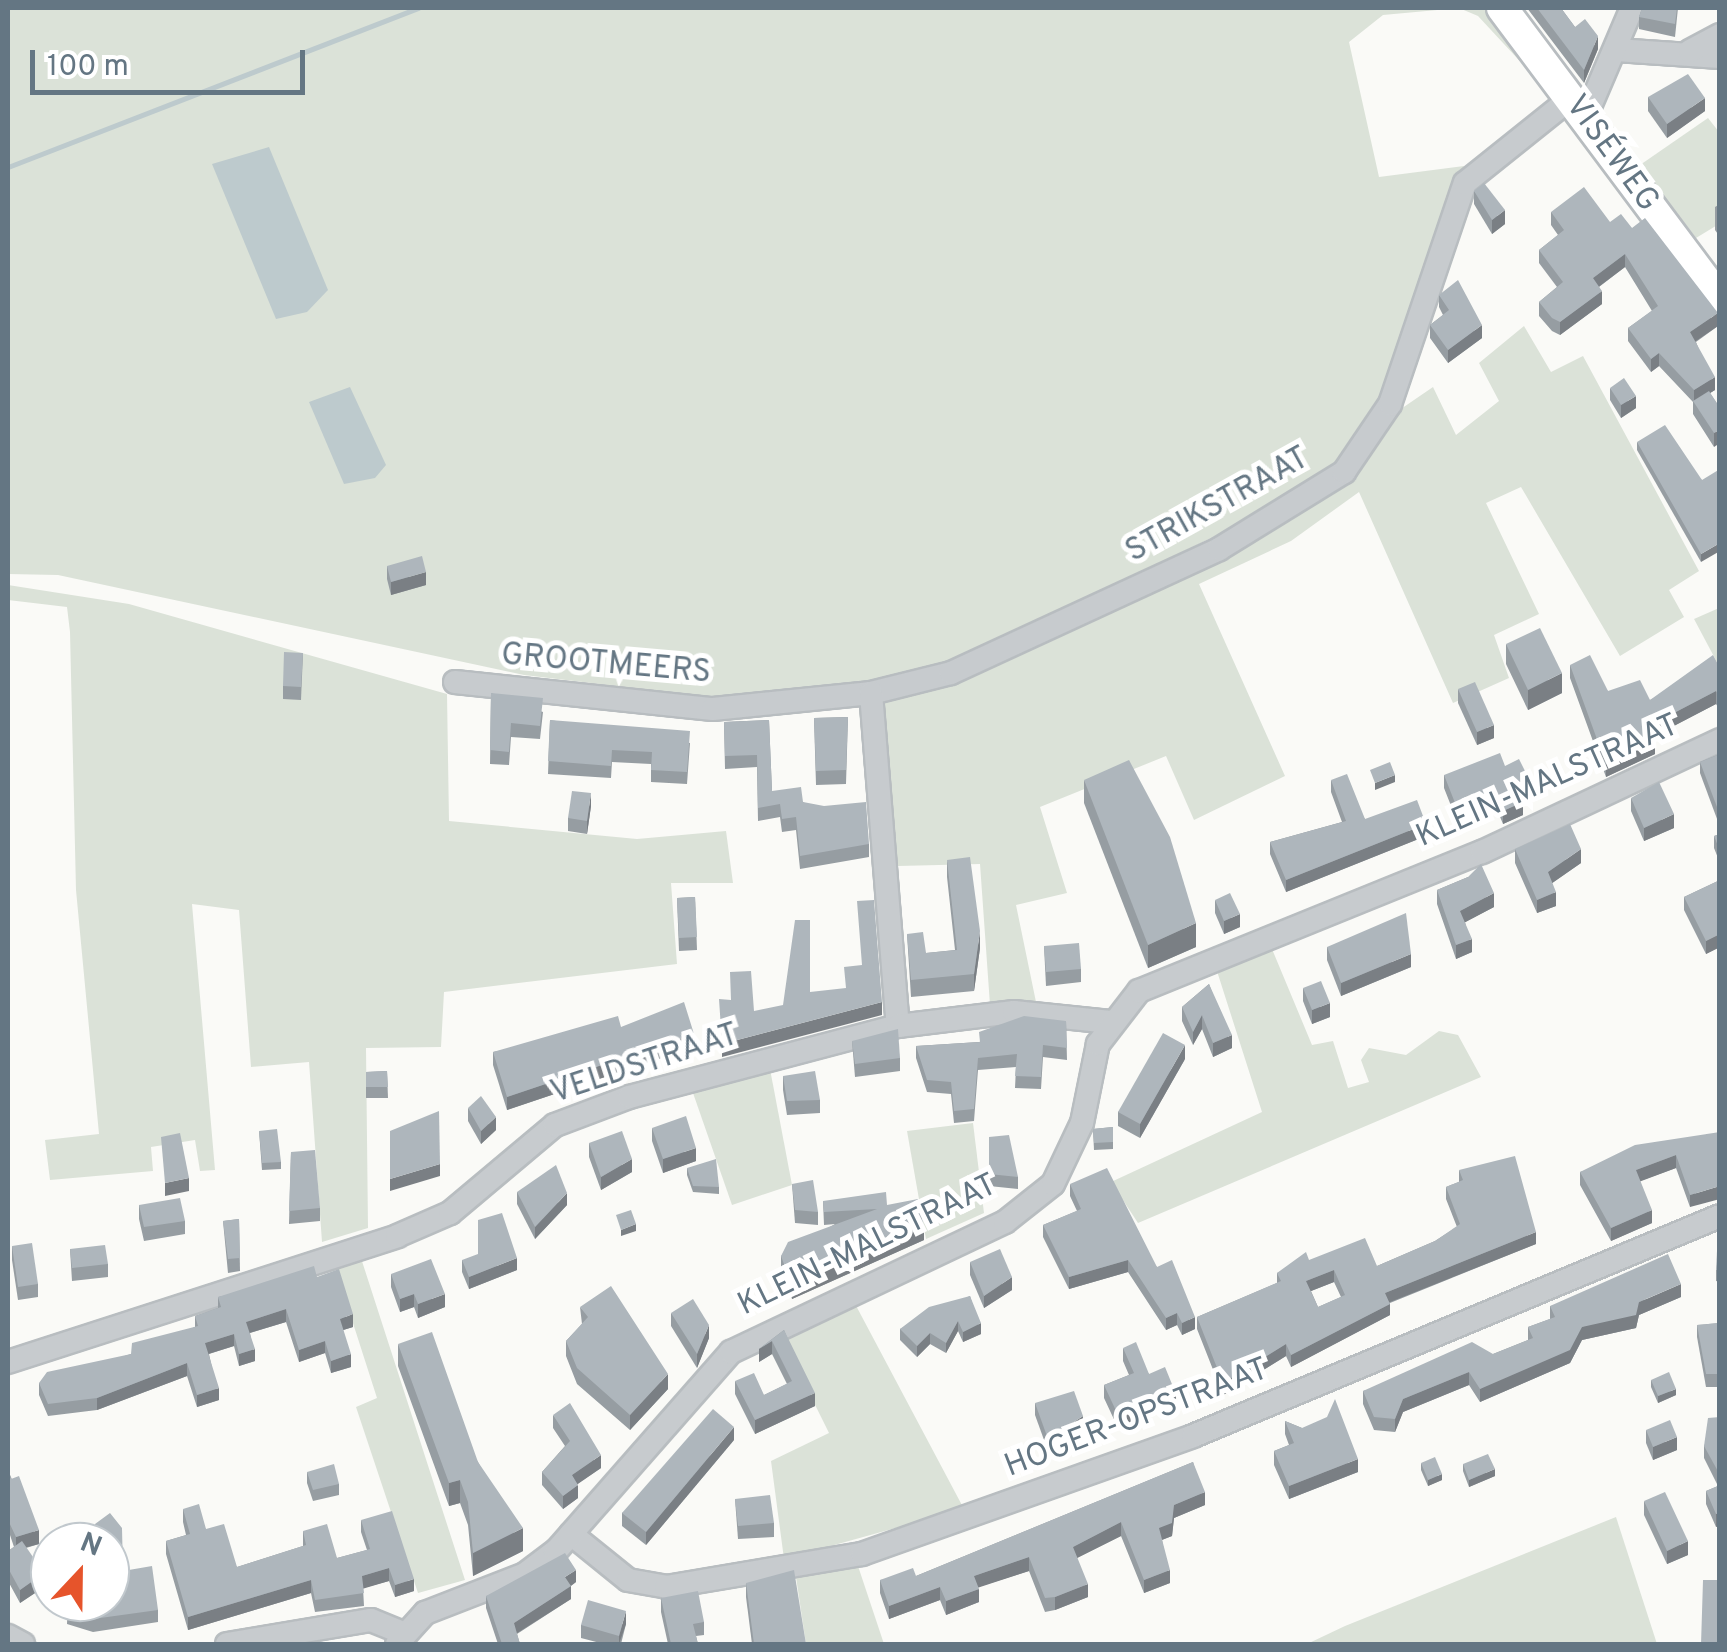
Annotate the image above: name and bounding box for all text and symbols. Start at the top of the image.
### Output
scale bar [35,30,310,92]
text: 100 m [47,49,129,86]
street label: VISÉWEG [1556,88,1666,220]
street label: STRIKSTRAAT [1120,440,1316,572]
street label: GROOTMEERS [499,637,713,693]
street label: KLEIN-MALSTRAAT [1411,707,1685,857]
street label: VELDSTRAAT [546,1017,744,1113]
street label: KLEIN-MALSTRAAT [732,1167,1004,1325]
street label: HOGER-OPSTRAAT [1000,1351,1274,1487]
north arrow [30,1522,130,1622]
text: N [74,1526,107,1566]

